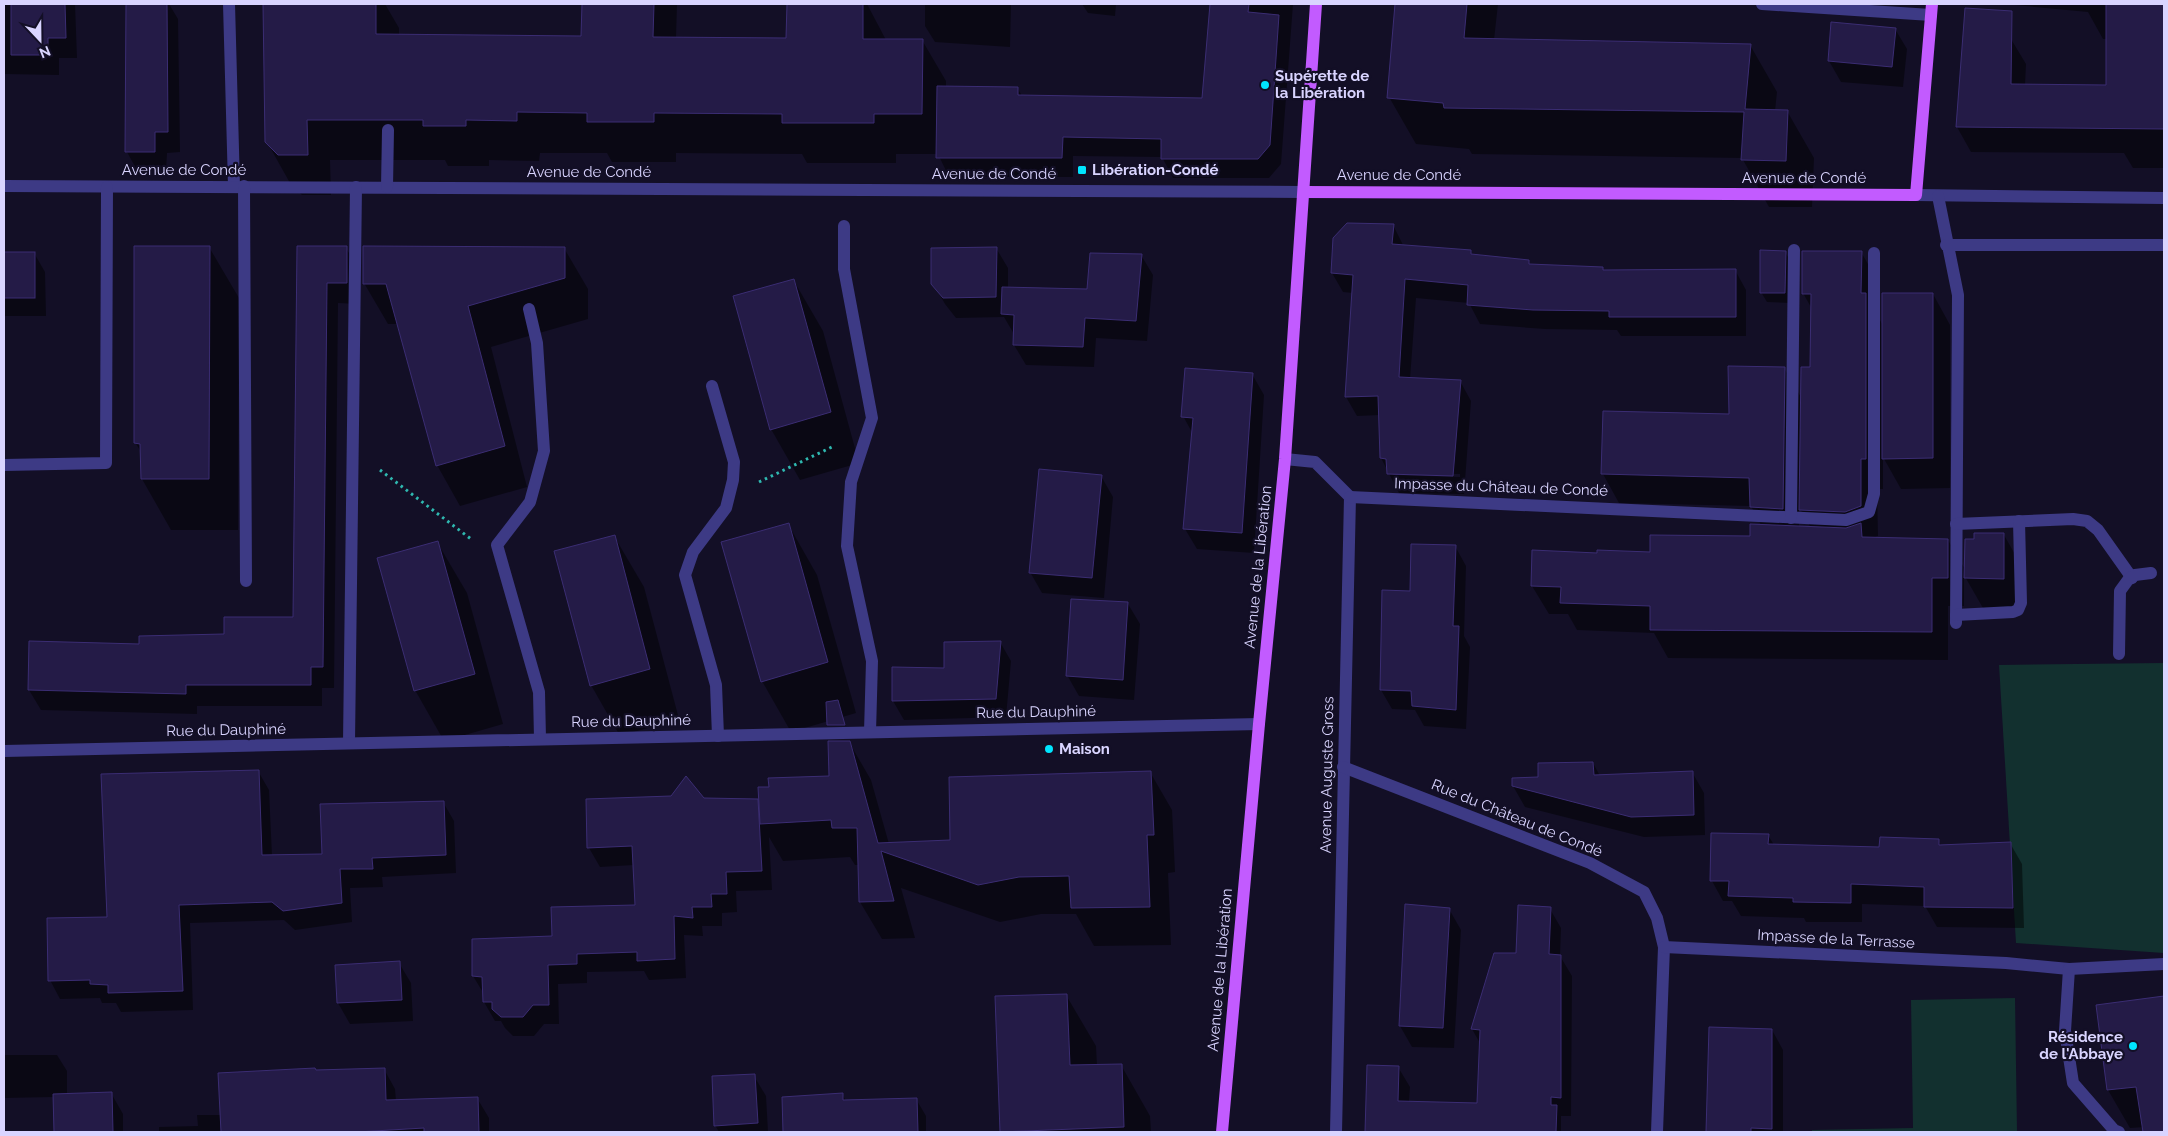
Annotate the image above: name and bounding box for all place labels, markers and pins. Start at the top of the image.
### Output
place label: Supérette de la Libération [1275,67,1369,102]
marker: Supérette de la Libération [1259,79,1271,91]
place label: Libération-Condé [1092,161,1218,179]
marker: Libération-Condé [1076,164,1088,176]
place label: Maison [1059,740,1110,758]
marker: Maison [1043,743,1055,755]
place label: Résidence de l'Abbaye [2039,1028,2123,1063]
marker: Résidence de l'Abbaye [2127,1040,2139,1052]

